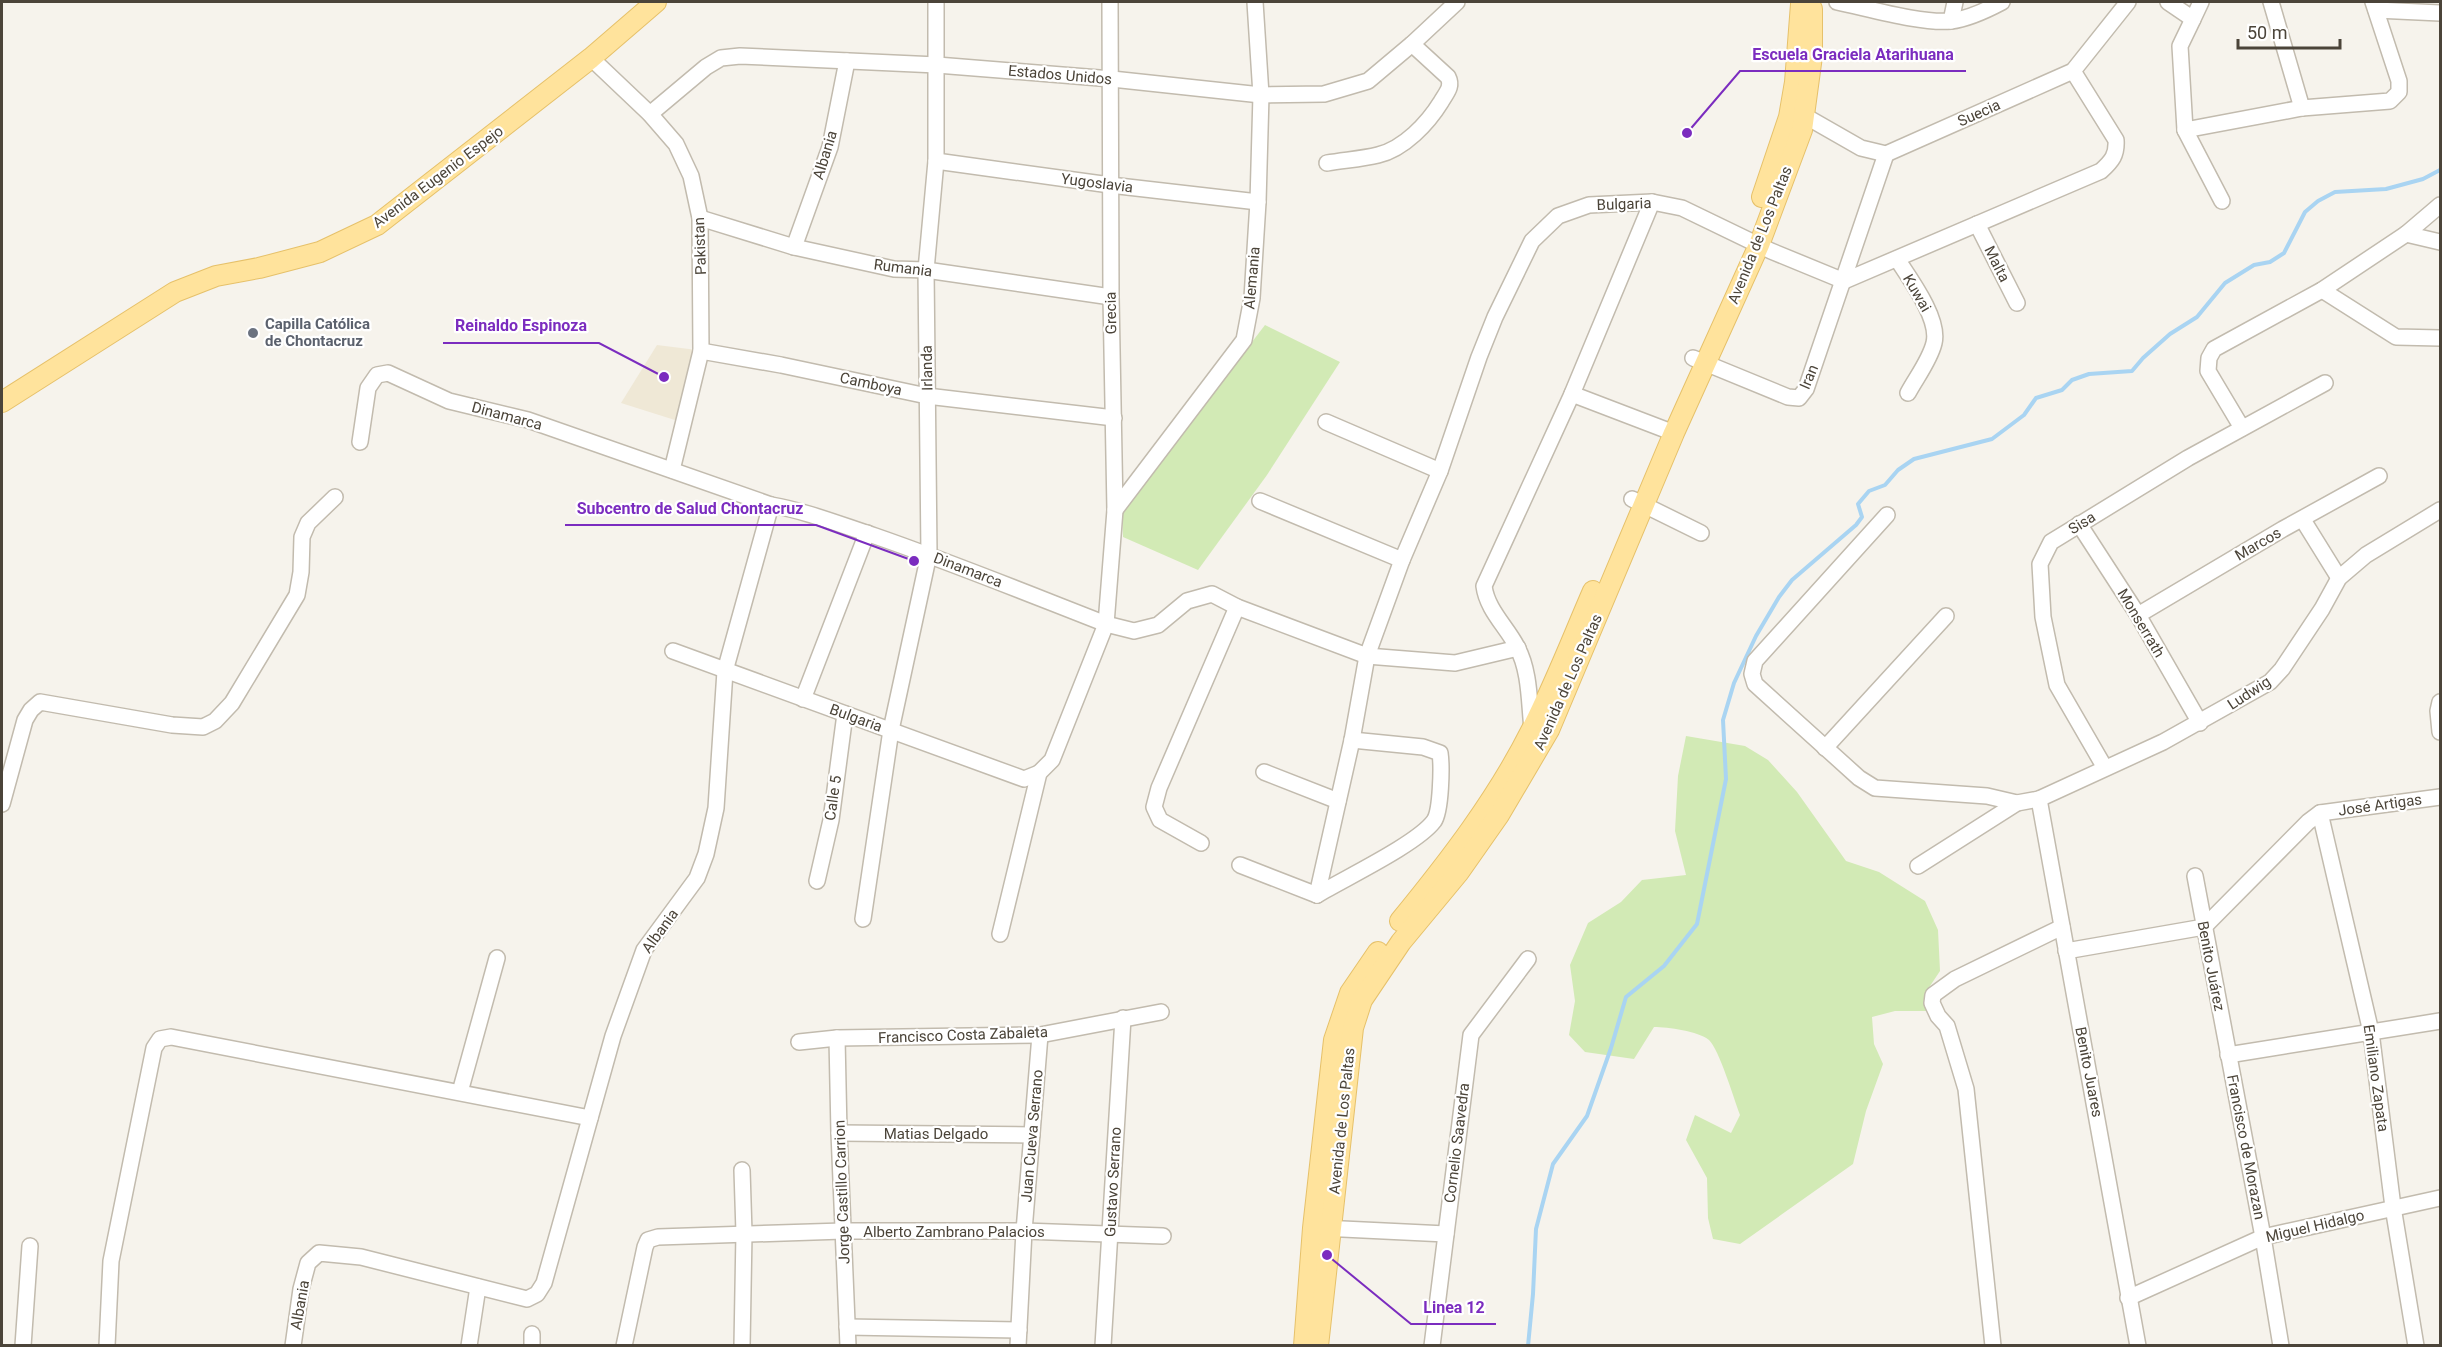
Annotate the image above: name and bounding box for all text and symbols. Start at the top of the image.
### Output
scale bar [2238,12,2340,50]
text: 50 m [2247,22,2287,43]
callout: Escuela Graciela Atarihuana [1740,37,1966,71]
text: Escuela Graciela Atarihuana [1752,45,1954,64]
street label: Estados Unidos [1007,61,1113,89]
street label: Suecia [1955,96,2003,130]
street label: Avenida Eugenio Espejo [369,122,507,232]
street label: Albania [809,128,841,182]
street label: Avenida de Los Paltas [1724,163,1796,307]
street label: Yugoslavia [1060,170,1134,196]
street label: Bulgaria [1596,194,1652,214]
street label: Pakistan [690,217,710,275]
street label: Malta [1980,243,2014,285]
street label: Alemania [1240,246,1264,310]
street label: Rumania [873,255,933,281]
street label: Kuwai [1899,271,1935,315]
street label: Grecia [1102,291,1120,335]
callout: Reinaldo Espinoza [443,309,599,343]
place label: Capilla Católica de Chontacruz [265,315,370,350]
text: Reinaldo Espinoza [455,316,587,335]
marker: Capilla Católica de Chontacruz [246,326,260,340]
street label: Irlanda [918,345,936,391]
street label: Iran [1796,362,1822,392]
street label: Camboya [838,369,904,399]
street label: Dinamarca [470,398,544,434]
callout: Subcentro de Salud Chontacruz [565,491,816,525]
text: Subcentro de Salud Chontacruz [577,499,803,518]
street label: Sisa [2065,508,2099,538]
street label: Marcos [2232,524,2284,564]
street label: Dinamarca [931,549,1005,591]
street label: Monserrath [2113,585,2169,661]
street label: Avenida de Los Paltas [1530,611,1606,753]
street label: Ludwig [2224,672,2274,714]
street label: Bulgaria [827,700,885,736]
street label: Calle 5 [821,774,845,822]
street label: José Artigas [2337,790,2423,820]
street label: Albania [638,905,682,957]
street label: Benito Juárez [2193,919,2229,1013]
street label: Francisco Costa Zabaleta [878,1023,1048,1047]
street label: Emiliano Zapata [2360,1023,2392,1133]
street label: Benito Juares [2071,1025,2107,1119]
street label: Avenida de Los Paltas [1325,1047,1359,1195]
street label: Juan Cueva Serrano [1017,1069,1047,1203]
street label: Francisco de Morazan [2223,1073,2269,1221]
street label: Cornelio Saavedra [1441,1082,1473,1204]
street label: Jorge Castillo Carrion [830,1120,854,1264]
street label: Matias Delgado [884,1125,988,1143]
street label: Gustavo Serrano [1101,1126,1125,1238]
street label: Miguel Hidalgo [2264,1206,2366,1246]
street label: Alberto Zambrano Palacios [863,1223,1045,1241]
street label: Albania [287,1279,313,1331]
callout: Linea 12 [1411,1290,1496,1324]
text: Linea 12 [1423,1298,1485,1317]

